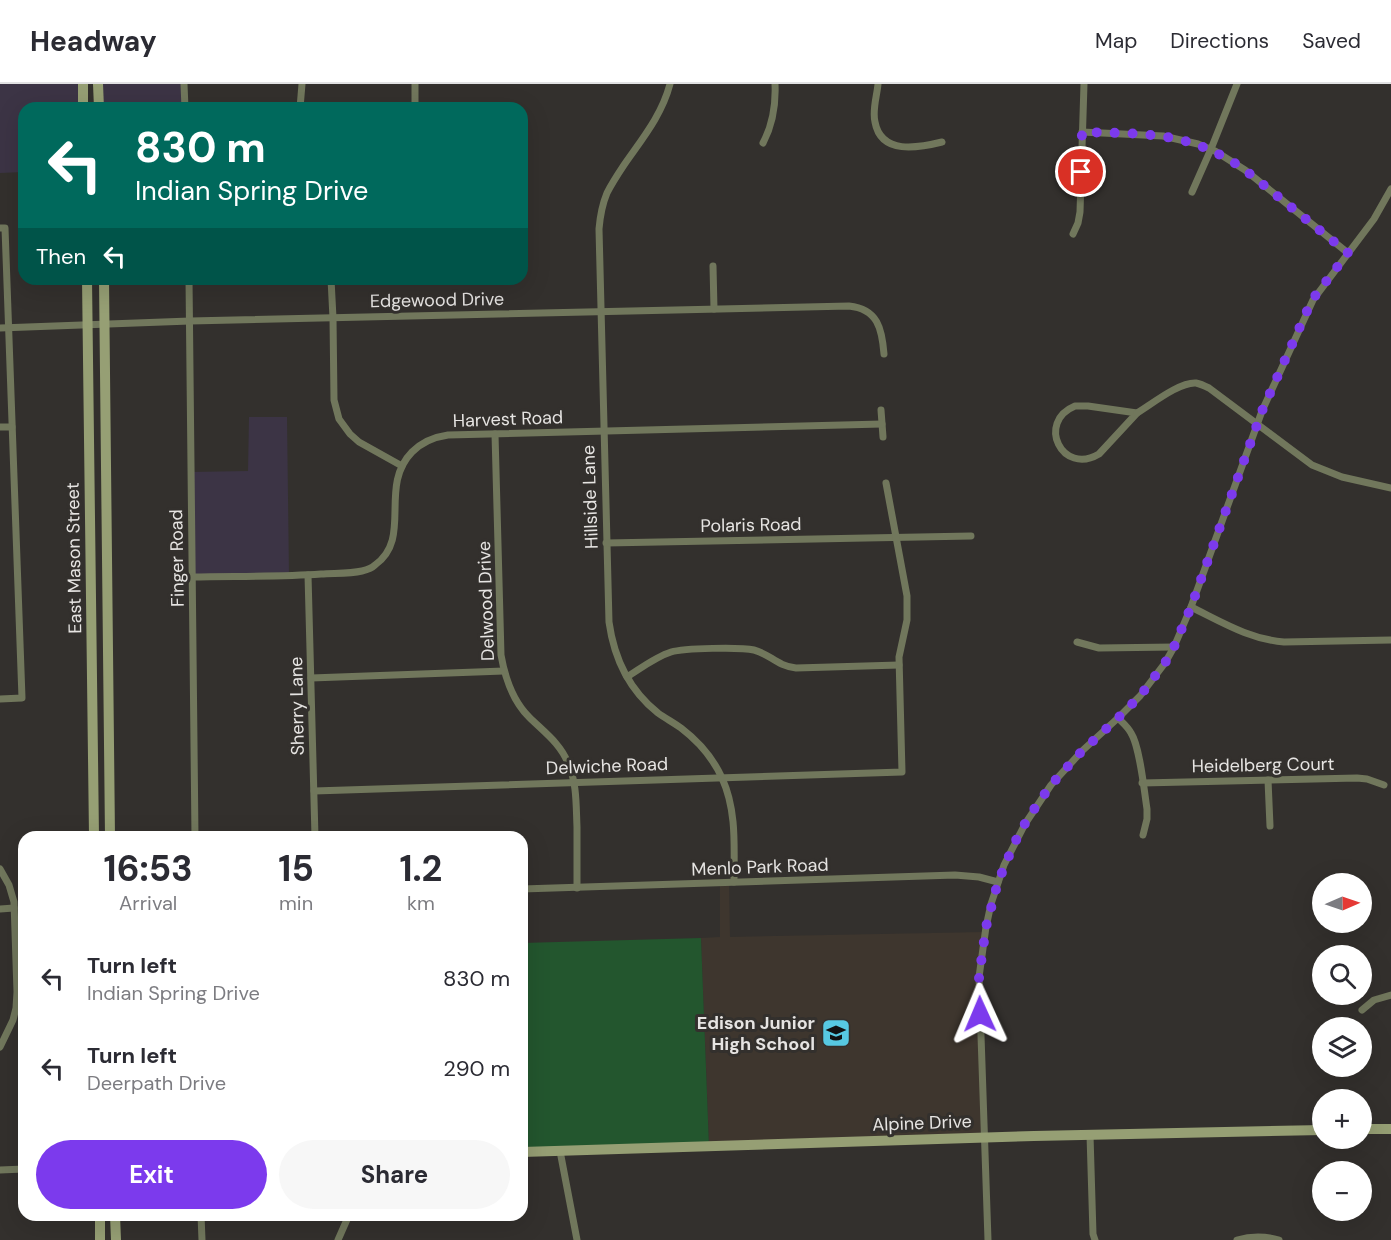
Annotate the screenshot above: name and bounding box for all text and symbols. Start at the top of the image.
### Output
text: Headway [30,23,157,60]
text: Map [1095,27,1137,55]
text: Directions [1170,27,1269,55]
text: Saved [1302,27,1361,55]
text: 830 m [135,120,266,175]
icon: left [36,126,114,204]
pin [1055,146,1106,197]
icon: arrive [1064,155,1097,188]
text: Indian Spring Drive [135,173,368,208]
icon: left [98,240,131,273]
text: Then [36,242,86,271]
street label: Edgewood Drive [370,287,504,313]
street label: Harvest Road [452,405,564,433]
street label: Hillside Lane [576,445,604,549]
street label: East Mason Street [61,482,87,634]
street label: Finger Road [164,509,190,607]
street label: Polaris Road [700,512,802,538]
street label: Delwood Drive [472,541,500,661]
street label: Sherry Lane [284,656,310,756]
street label: Delwiche Road [545,752,669,780]
street label: Heidelberg Court [1191,752,1335,778]
text: 16:53 [104,845,193,892]
text: 15 [278,845,314,892]
text: 1.2 [399,845,442,892]
street label: Menlo Park Road [691,853,829,881]
north arrow [1312,873,1372,933]
map controls [1312,873,1372,1221]
text: Arrival [119,890,177,916]
text: min [279,890,313,916]
text: km [407,890,435,916]
button: search [1312,945,1372,1005]
text: Turn left [87,951,177,980]
icon: left [36,962,69,995]
text: 830 m [443,964,510,993]
text: Indian Spring Drive [87,980,260,1006]
position arrow [948,982,1012,1046]
place label: Edison Junior High School [697,1011,815,1056]
school or university icon: Edison Junior High School [820,1017,852,1049]
button: layers [1312,1017,1372,1077]
text: Turn left [87,1041,177,1070]
icon: left [36,1052,69,1085]
text: 290 m [443,1054,510,1083]
text: Deerpath Drive [87,1070,226,1096]
button: + [1312,1089,1372,1149]
street label: Alpine Drive [872,1109,972,1137]
button: Exit [36,1140,267,1209]
button: Share [279,1140,510,1209]
button: − [1312,1161,1372,1221]

